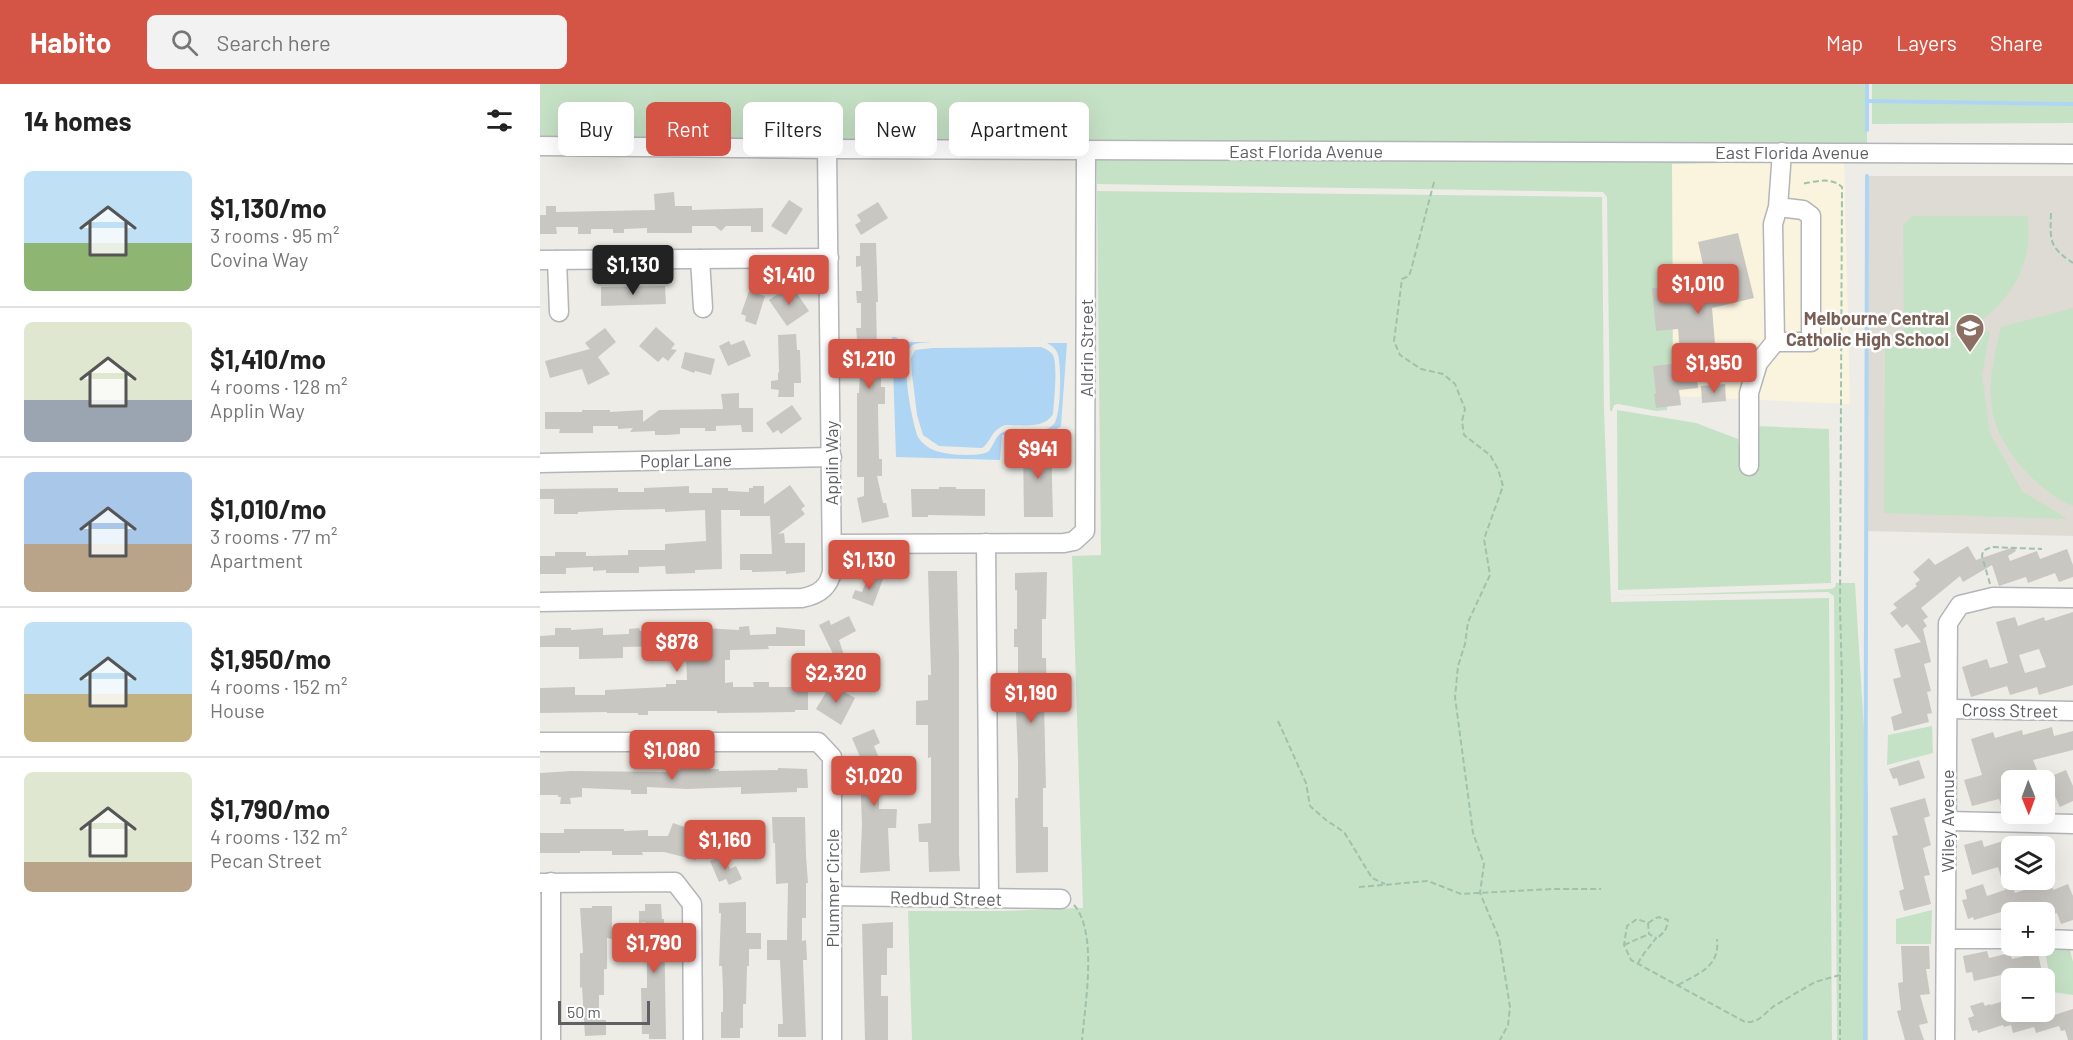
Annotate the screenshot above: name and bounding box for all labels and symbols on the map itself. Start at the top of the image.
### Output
street label: East Florida Avenue [1229,140,1383,162]
street label: East Florida Avenue [1715,141,1869,163]
pin: $1,130 [584,245,682,296]
pin: $1,410 [740,255,838,306]
pin: $1,010 [1649,264,1747,315]
street label: Aldrin Street [1075,299,1097,397]
place label: Melbourne Central Catholic High School [1786,307,1949,350]
school or university icon: Melbourne Central Catholic High School [1954,312,1986,354]
pin: $1,210 [820,339,918,390]
pin: $1,950 [1665,343,1763,394]
street label: Applin Way [820,420,842,506]
pin: $941 [1002,429,1074,480]
street label: Poplar Lane [640,448,732,472]
pin: $1,130 [820,540,918,591]
pin: $878 [641,622,713,673]
pin: $2,320 [787,653,885,704]
pin: $1,190 [982,673,1080,724]
street label: Cross Street [1961,698,2059,722]
pin: $1,080 [623,730,721,781]
pin: $1,020 [825,756,923,807]
street label: Wiley Avenue [1936,770,1958,873]
north arrow [2001,770,2055,824]
pin: $1,160 [676,820,774,871]
street label: Plummer Circle [821,829,843,947]
street label: Redbud Street [890,886,1002,910]
pin: $1,790 [605,923,703,974]
scale bar [558,998,650,1026]

